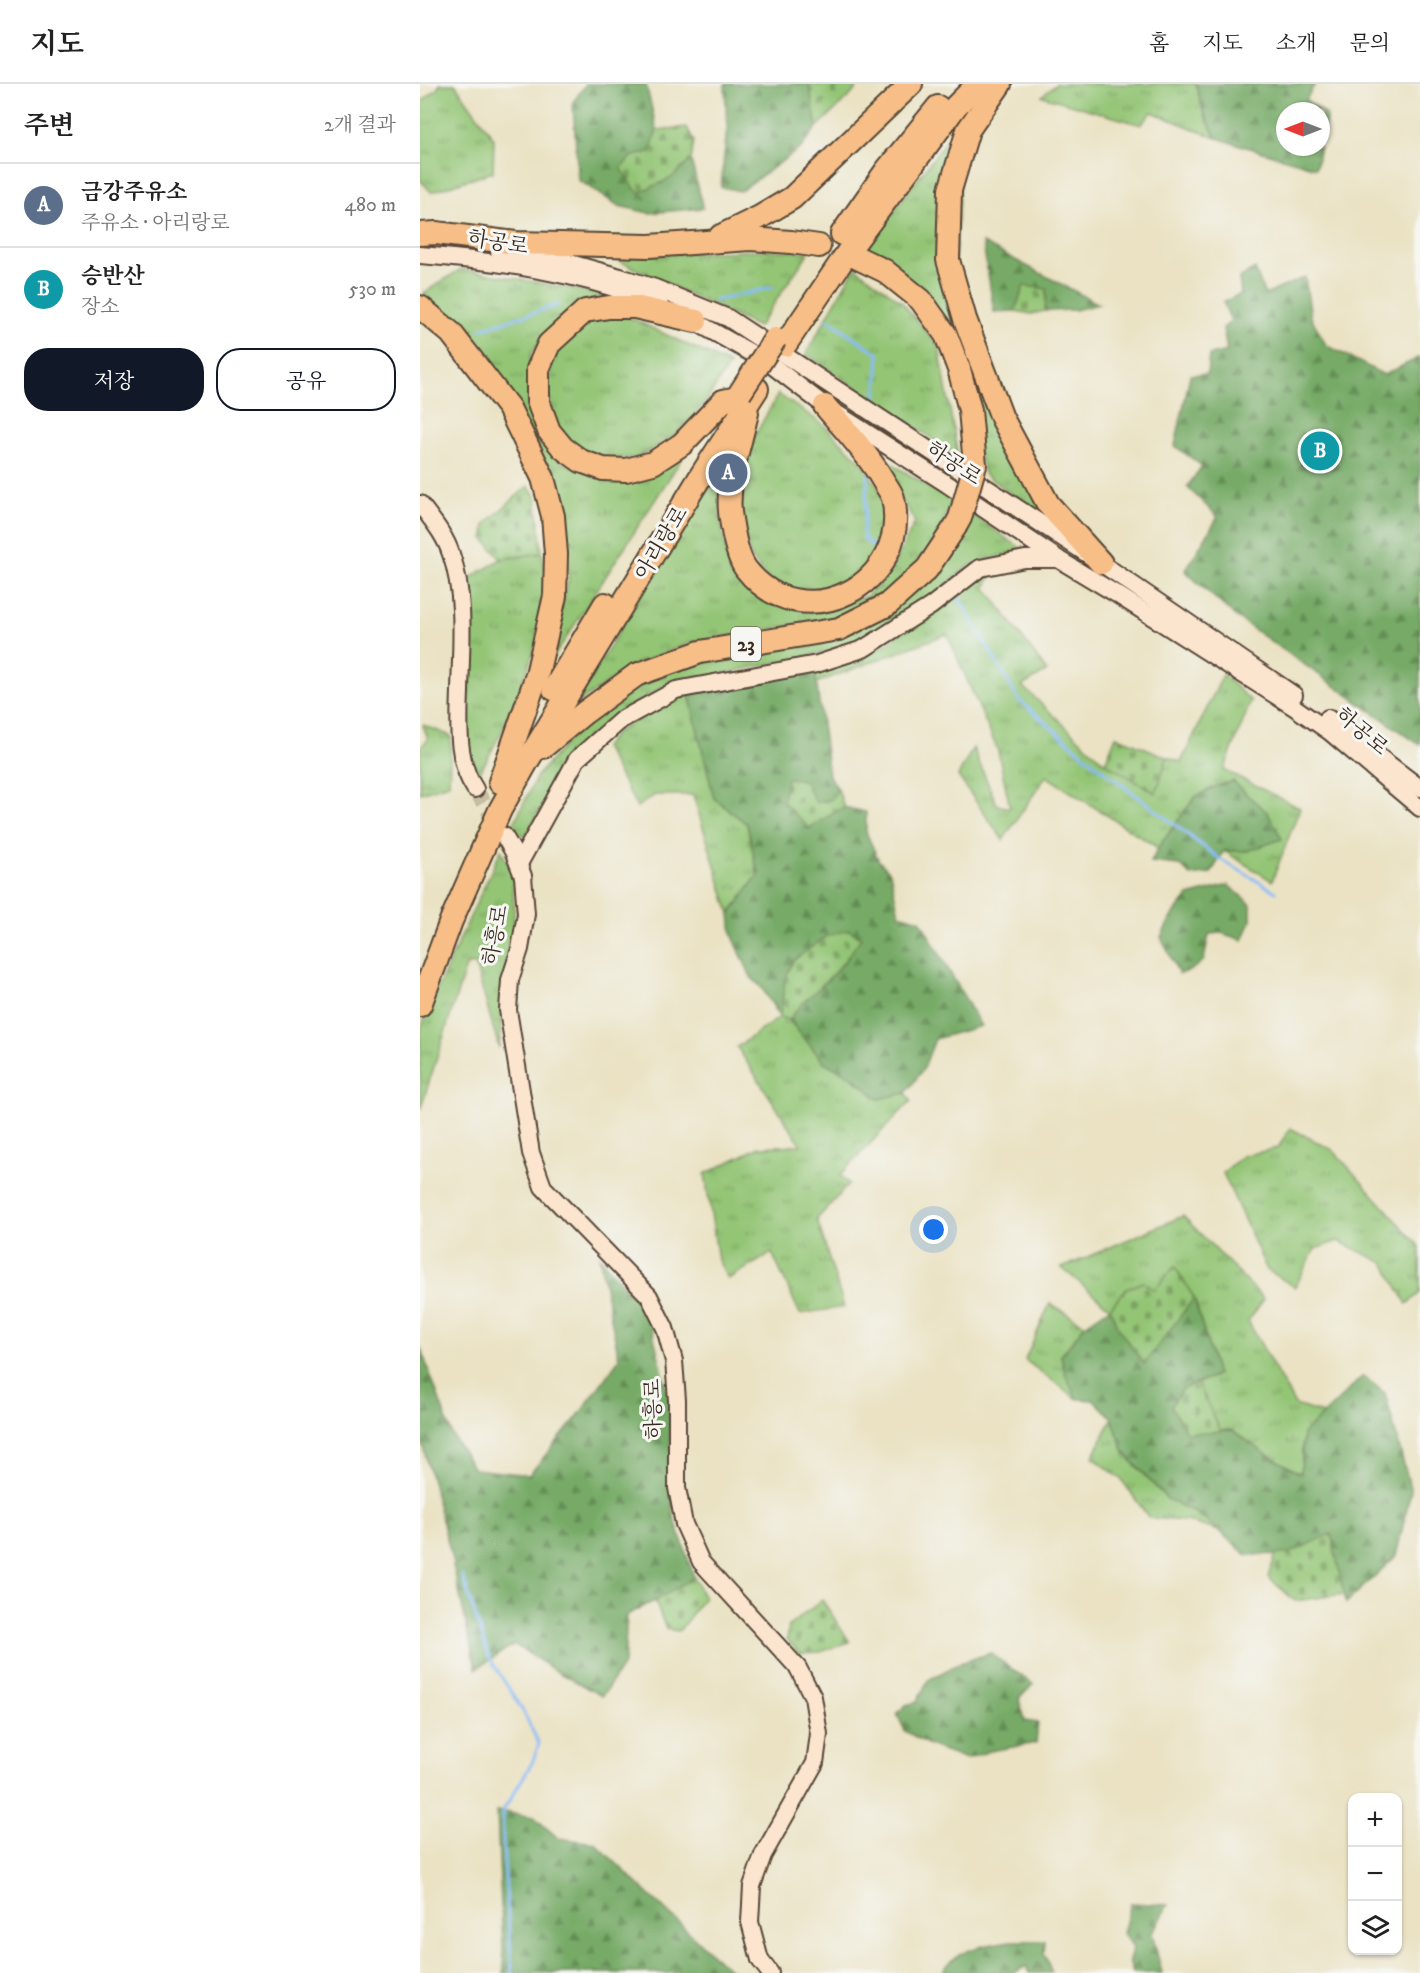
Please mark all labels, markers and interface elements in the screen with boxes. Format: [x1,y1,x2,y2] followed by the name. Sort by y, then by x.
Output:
[30,27,84,62] text: 지도
[1149,31,1169,57] text: 홈
[1202,31,1243,57] text: 지도
[1276,31,1316,57] text: 소개
[1349,31,1390,57] text: 문의
[1276,102,1330,156] north arrow
[24,110,74,143] text: 주변
[324,113,396,138] text: 2개 결과
[81,179,187,206] text: 금강주유소
[37,193,50,218] text: A
[344,193,396,218] text: 480 m
[81,211,230,236] text: 주유소 · 아리랑로
[466,225,530,261] street label: 하공로
[81,263,145,290] text: 승반산
[37,277,50,302] text: B
[349,277,396,302] text: 530 m
[81,295,120,320] text: 장소
[24,348,204,411] button: 저장
[216,348,396,411] button: 공유
[1300,428,1340,473] pin: B
[921,436,986,491] street label: 하공로
[708,450,748,496] pin: A
[630,502,694,585] street label: 아리랑로
[731,627,761,661] road number: 23
[1330,702,1393,761] street label: 하공로
[478,903,514,967] street label: 하흥로
[919,1215,948,1244] your location
[640,1378,668,1440] street label: 하흥로
[1348,1793,1402,1955] map controls
[1348,1793,1402,1847] button: +
[1348,1847,1402,1901] button: −
[1348,1901,1402,1955] button: layers

